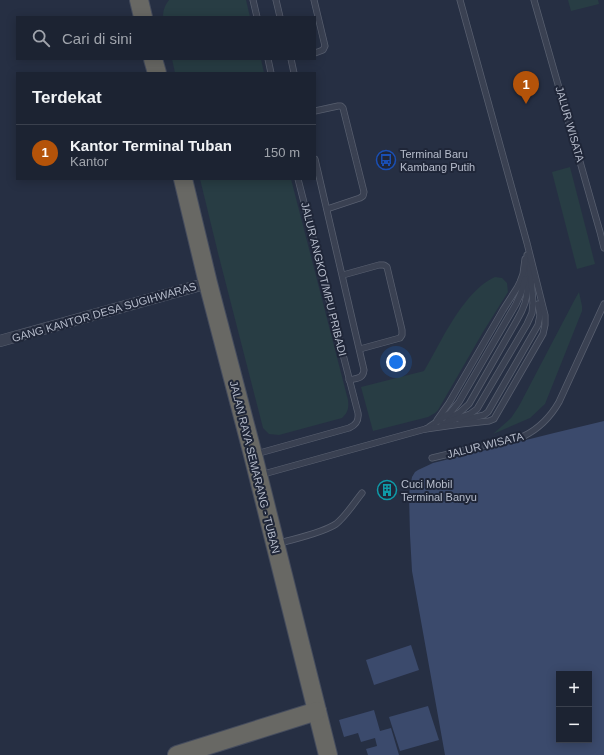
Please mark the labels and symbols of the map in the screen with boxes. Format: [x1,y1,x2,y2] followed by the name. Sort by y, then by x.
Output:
[513,71,539,104] pin: 1
[553,85,587,164] street label: JALUR WISATA
[400,148,475,173] place label: Terminal Baru Kambang Putih
[375,149,397,171] bus stop icon: Terminal Baru Kambang Putih
[299,201,349,357] street label: JALUR ANGKOT/MPU PRIBADI
[10,280,198,344] street label: GANG KANTOR DESA SUGIHWARAS
[386,352,406,372] your location
[228,379,282,555] street label: JALAN RAYA SEMARANG - TUBAN
[445,430,525,460] street label: JALUR WISATA
[401,478,477,503] place label: Cuci Mobil Terminal Banyu
[376,479,398,501] building icon: Cuci Mobil Terminal Banyu

